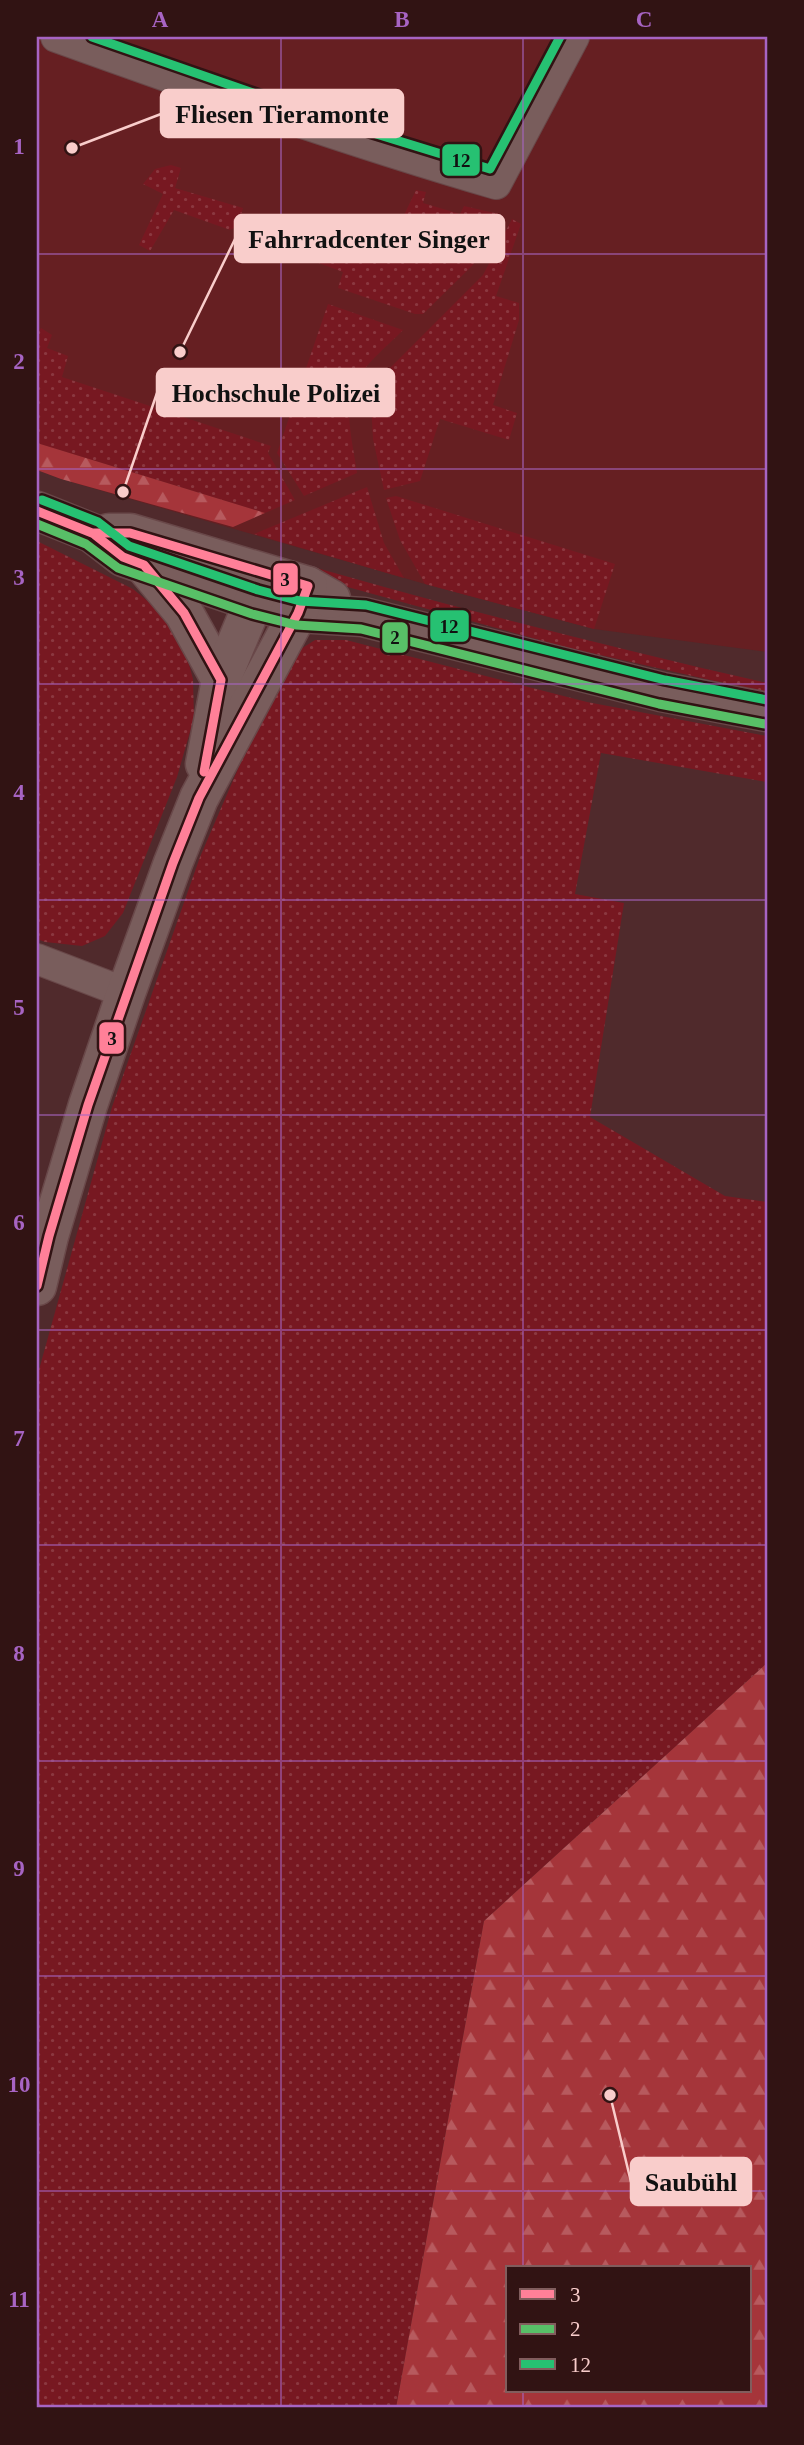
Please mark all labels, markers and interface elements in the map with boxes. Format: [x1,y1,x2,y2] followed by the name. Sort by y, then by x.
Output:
[152,7,169,32] text: A
[394,7,410,32] text: B
[636,7,652,32] text: C
[161,90,403,137] callout: Fliesen Tieramonte
[175,100,389,129] text: Fliesen Tieramonte
[13,134,25,159] text: 1
[441,143,481,177] line badge: 12
[452,150,471,171] text: 12
[235,215,504,262] callout: Fahrradcenter Singer
[248,225,490,254] text: Fahrradcenter Singer
[13,349,25,374] text: 2
[157,369,394,416] callout: Hochschule Polizei
[172,379,380,408] text: Hochschule Polizei
[272,562,299,596] line badge: 3
[13,565,25,590] text: 3
[280,569,290,590] text: 3
[429,609,470,643] line badge: 12
[440,616,459,637] text: 12
[381,621,409,654] line badge: 2
[390,627,400,648] text: 2
[13,780,25,805] text: 4
[13,995,25,1020] text: 5
[98,1021,125,1055] line badge: 3
[107,1028,117,1049] text: 3
[13,1210,25,1235] text: 6
[13,1426,25,1451] text: 7
[13,1641,25,1666] text: 8
[13,1856,25,1881] text: 9
[8,2072,31,2097] text: 10
[631,2158,751,2205] callout: Saubühl
[645,2168,737,2197] text: Saubühl
[506,2266,752,2392] legend
[570,2283,581,2307] text: 3
[8,2287,30,2312] text: 11
[570,2317,581,2341] text: 2
[570,2353,591,2377] text: 12

